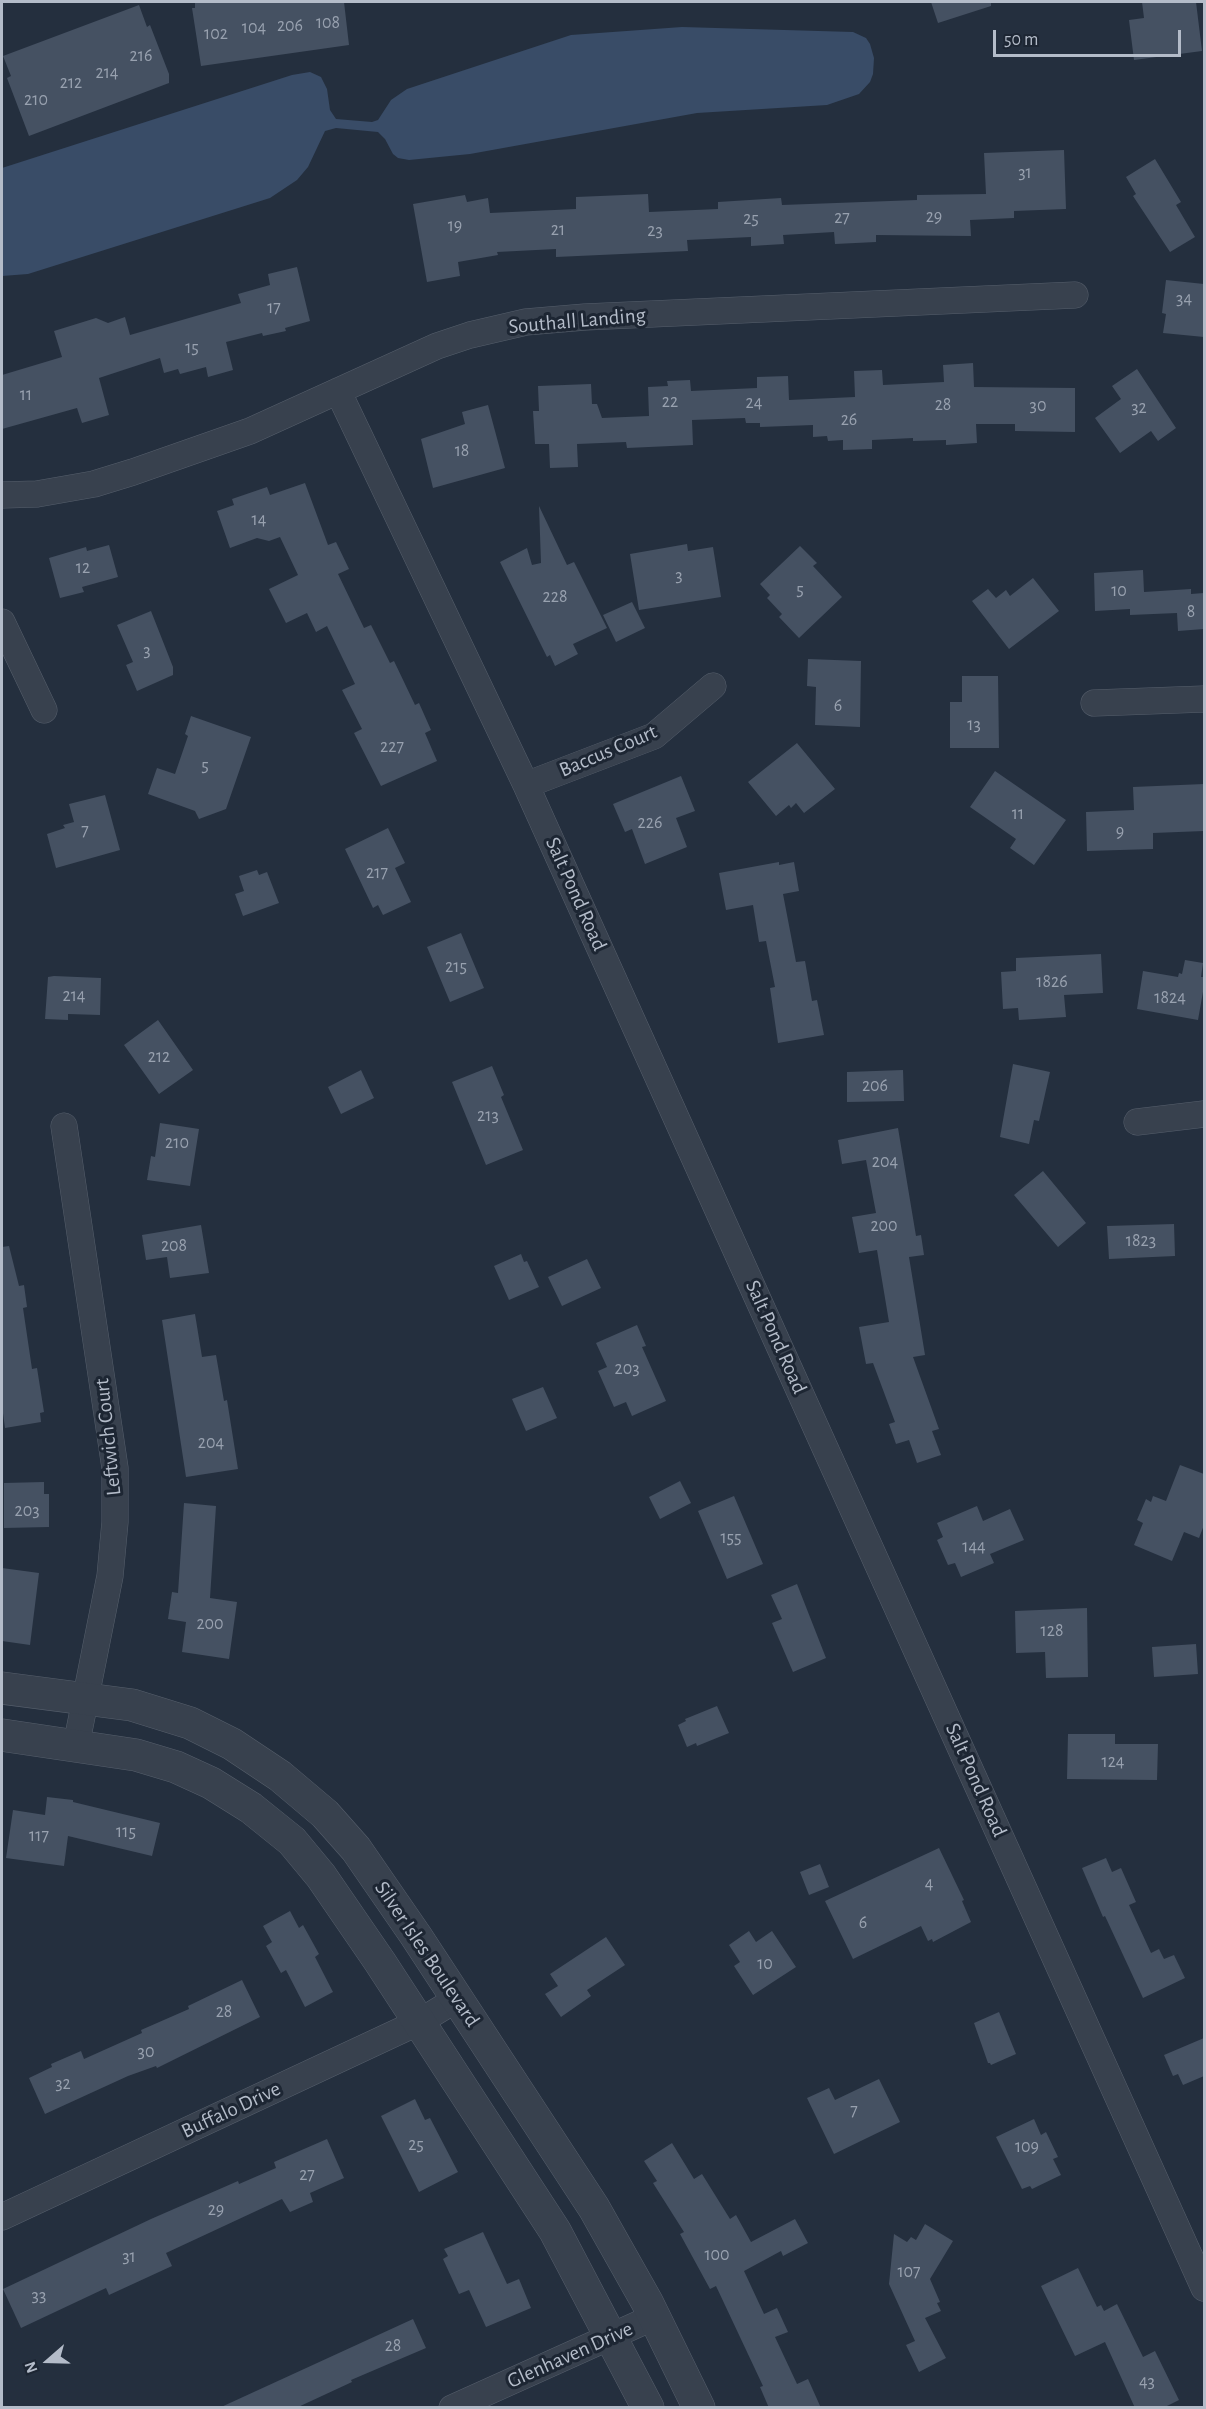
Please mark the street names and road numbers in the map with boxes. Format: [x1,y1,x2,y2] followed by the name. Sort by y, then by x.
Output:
[507,302,647,340] street label: Southall Landing
[555,719,661,783] street label: Baccus Court
[540,833,612,955] street label: Salt Pond Road
[740,1276,812,1398] street label: Salt Pond Road
[89,1377,127,1497] street label: Leftwich Court
[940,1719,1012,1841] street label: Salt Pond Road
[369,1876,485,2032] street label: Silver Isles Boulevard
[177,2076,285,2144] street label: Buffalo Drive
[503,2316,637,2394] street label: Glenhaven Drive

